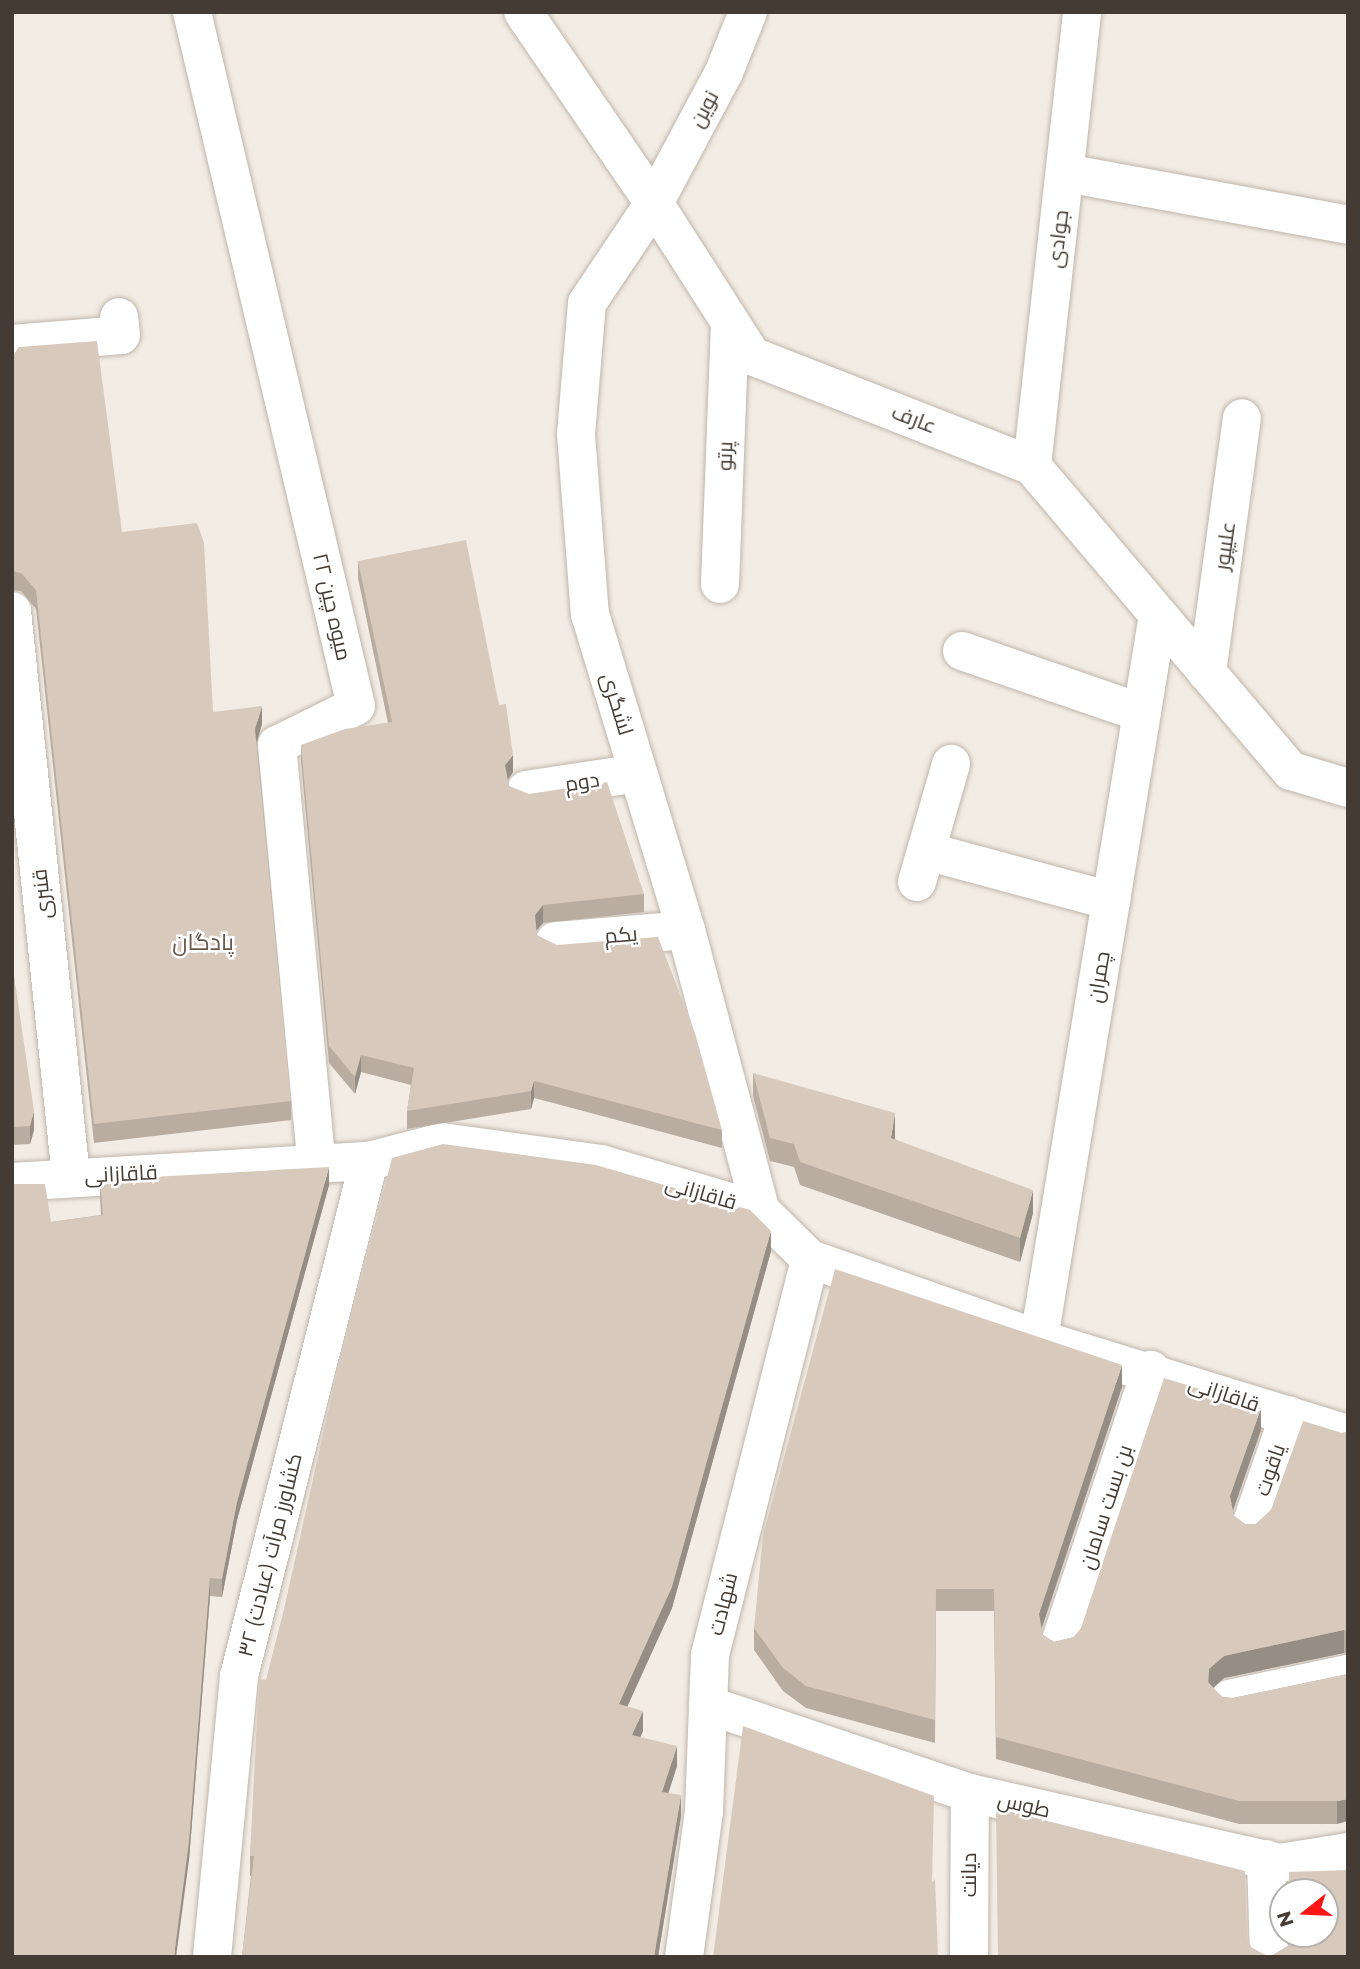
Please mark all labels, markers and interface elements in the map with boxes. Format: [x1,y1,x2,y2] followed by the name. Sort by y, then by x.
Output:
[684,86,724,132] street label: نوین
[1042,208,1074,270] street label: جوادی
[888,399,940,439] street label: عارف
[712,441,738,471] street label: پرتو
[1209,520,1241,572] street label: علیپور
[307,551,357,663] street label: ۲۲ میوه چین
[596,670,638,738] street label: لشگری
[563,767,601,797] street label: دوم
[27,868,57,920] street label: قنبری
[603,921,639,949] street label: یکم
[172,928,234,956] district label: پادگان
[1083,949,1115,1005] street label: چمران
[84,1160,158,1188] street label: قاقازانی
[662,1171,740,1215] street label: قاقازانی
[1185,1371,1263,1417] street label: قاقازانی
[1249,1441,1291,1499] street label: یاقوت
[1074,1442,1138,1572] street label: بن بست سامان
[232,1451,308,1659] street label: ۳۲ کشاورز مرآت (عبادت)
[703,1570,743,1638] street label: شهادت
[995,1787,1053,1823] street label: طوس
[956,1853,982,1897] street label: دیانت
[1269,1878,1339,1948] north arrow
[1272,1908,1299,1930] text: N

